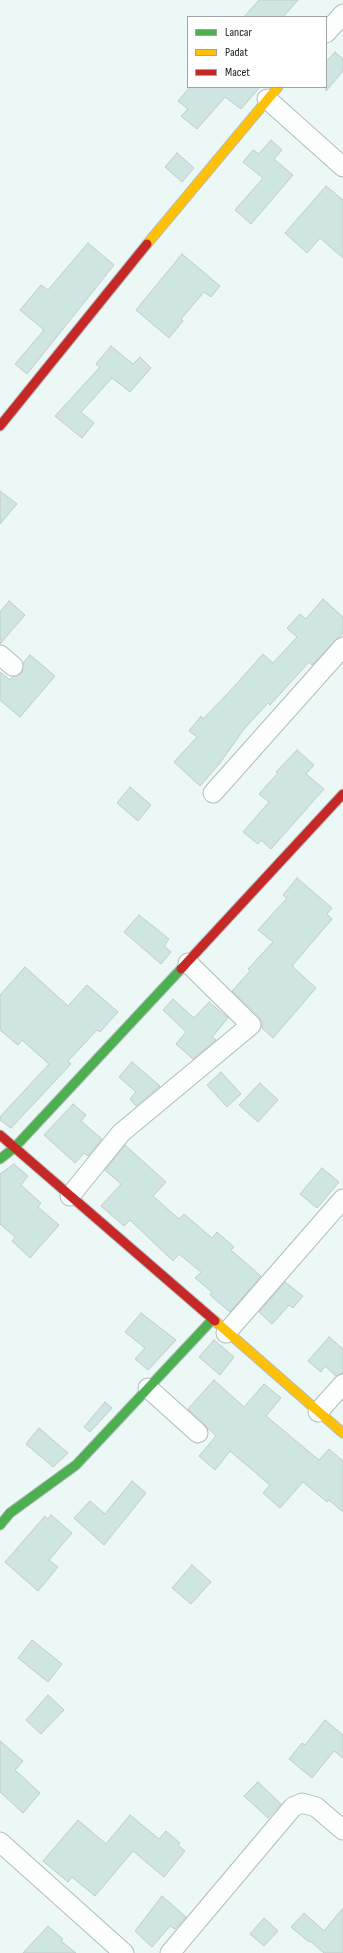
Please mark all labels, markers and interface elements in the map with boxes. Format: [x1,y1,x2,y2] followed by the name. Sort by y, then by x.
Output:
[187,16,327,88] legend
[225,25,252,40] text: Lancar
[225,45,248,60] text: Padat
[225,65,250,80] text: Macet

